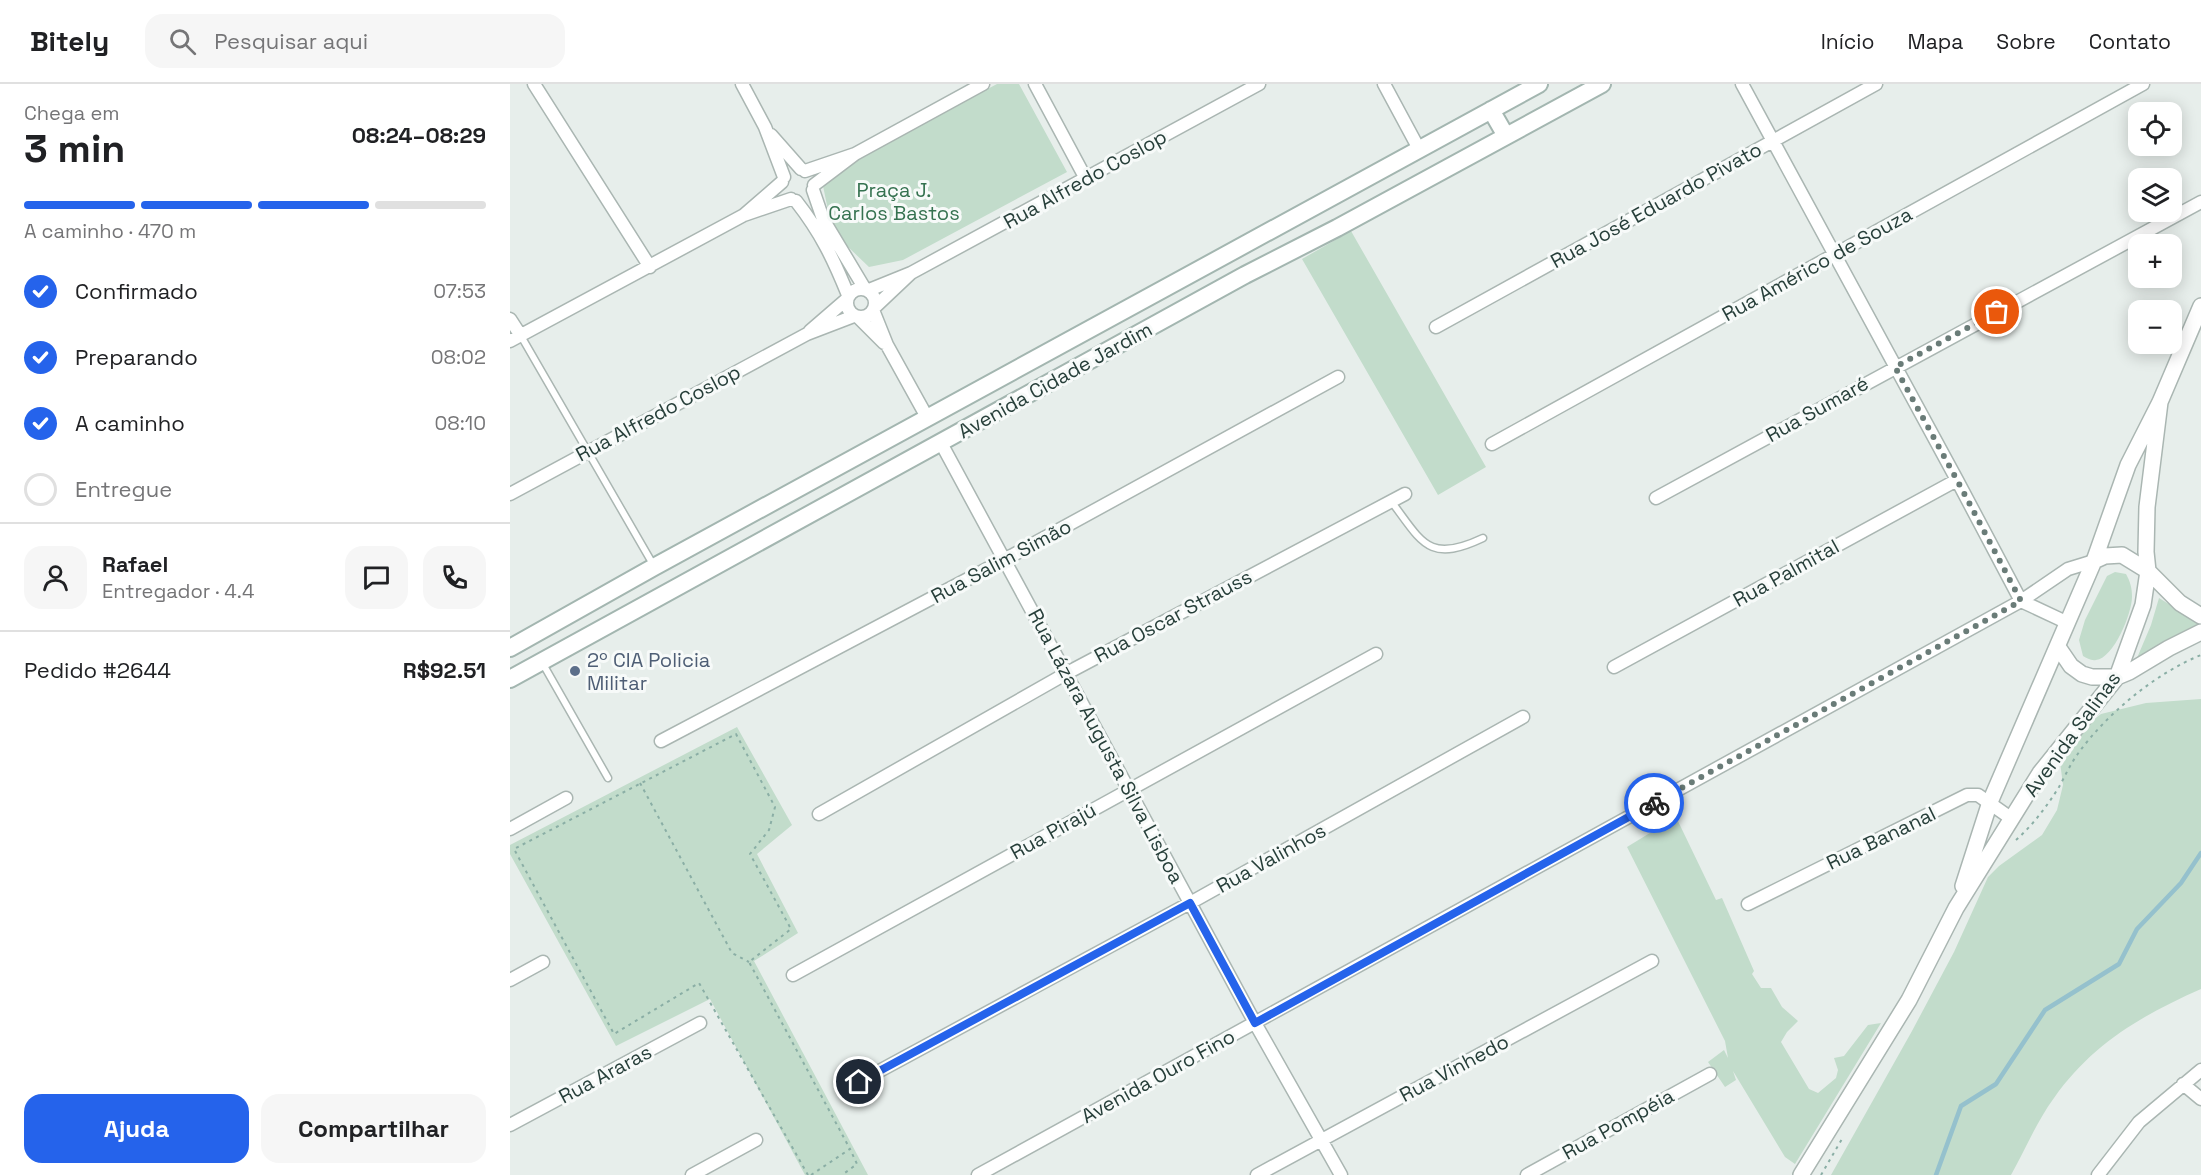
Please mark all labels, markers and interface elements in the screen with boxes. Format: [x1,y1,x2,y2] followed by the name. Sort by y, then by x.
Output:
[145,14,565,68] search box
[30,23,109,59] text: Bitely
[166,25,199,58] icon: search
[214,27,368,55] text: Pesquisar aqui
[1821,28,1874,55] text: Início
[1907,28,1963,55] text: Mapa
[1996,28,2056,55] text: Sobre
[2089,28,2171,55] text: Contato
[24,100,119,126] text: Chega em
[2128,102,2182,354] map controls
[2128,102,2182,156] button: locate
[352,121,486,149] text: 08:24–08:29
[999,123,1171,235] street label: Rua Alfredo Coslop
[24,124,125,173] text: 3 min
[1546,136,1766,274] street label: Rua José Eduardo Pivato
[2128,168,2182,222] button: layers
[828,177,960,226] park label: Praça J. Carlos Bastos
[1717,201,1917,327] street label: Rua Américo de Souza
[24,218,196,244] text: A caminho · 470 m
[2128,234,2182,288] button: +
[24,275,57,308] icon: check
[75,277,198,305] text: Confirmado
[433,278,486,304] text: 07:53
[1971,286,2022,337] pin
[1980,295,2013,328] icon: bag
[2128,300,2182,354] button: −
[953,316,1157,444] street label: Avenida Cidade Jardim
[24,341,57,374] icon: check
[75,343,198,371] text: Preparando
[431,344,486,370] text: 08:02
[571,359,745,467] street label: Rua Alfredo Coslop
[1761,370,1873,448] street label: Rua Sumaré
[24,407,57,440] icon: check
[75,409,185,437] text: A caminho
[434,410,486,436] text: 08:10
[75,475,172,503] text: Entregue
[926,513,1076,609] street label: Rua Salim Simão
[1728,533,1844,613] street label: Rua Palmital
[24,546,87,609] button: person
[345,546,408,609] button: chat
[423,546,486,609] button: phone
[102,550,168,578] text: Rafael
[1090,563,1256,669] street label: Rua Oscar Strauss
[102,578,254,604] text: Entregador · 4.4
[1022,604,1190,888] street label: Rua Lázara Augusta Silva Lisboa
[587,647,710,696] place label: 2º CIA Policia Militar
[24,656,171,684] text: Pedido #2644
[403,656,486,684] text: R$92.51
[568,664,582,678] marker: 2º CIA Policia Militar
[2018,666,2126,802] street label: Avenida Salinas
[1624,773,1684,833] courier
[1638,787,1671,820] icon: bike
[1005,797,1101,865] street label: Rua Pirajú
[1822,800,1940,876] street label: Rua Bananal
[1212,817,1330,899] street label: Rua Valinhos
[1077,1023,1239,1129] street label: Avenida Ouro Fino
[1395,1028,1513,1108] street label: Rua Vinhedo
[554,1039,656,1109] street label: Rua Araras
[833,1056,884,1107] pin
[842,1065,875,1098] icon: home
[1558,1083,1678,1165] street label: Rua Pompéia
[24,1094,249,1163] button: Ajuda
[261,1094,486,1163] button: Compartilhar

